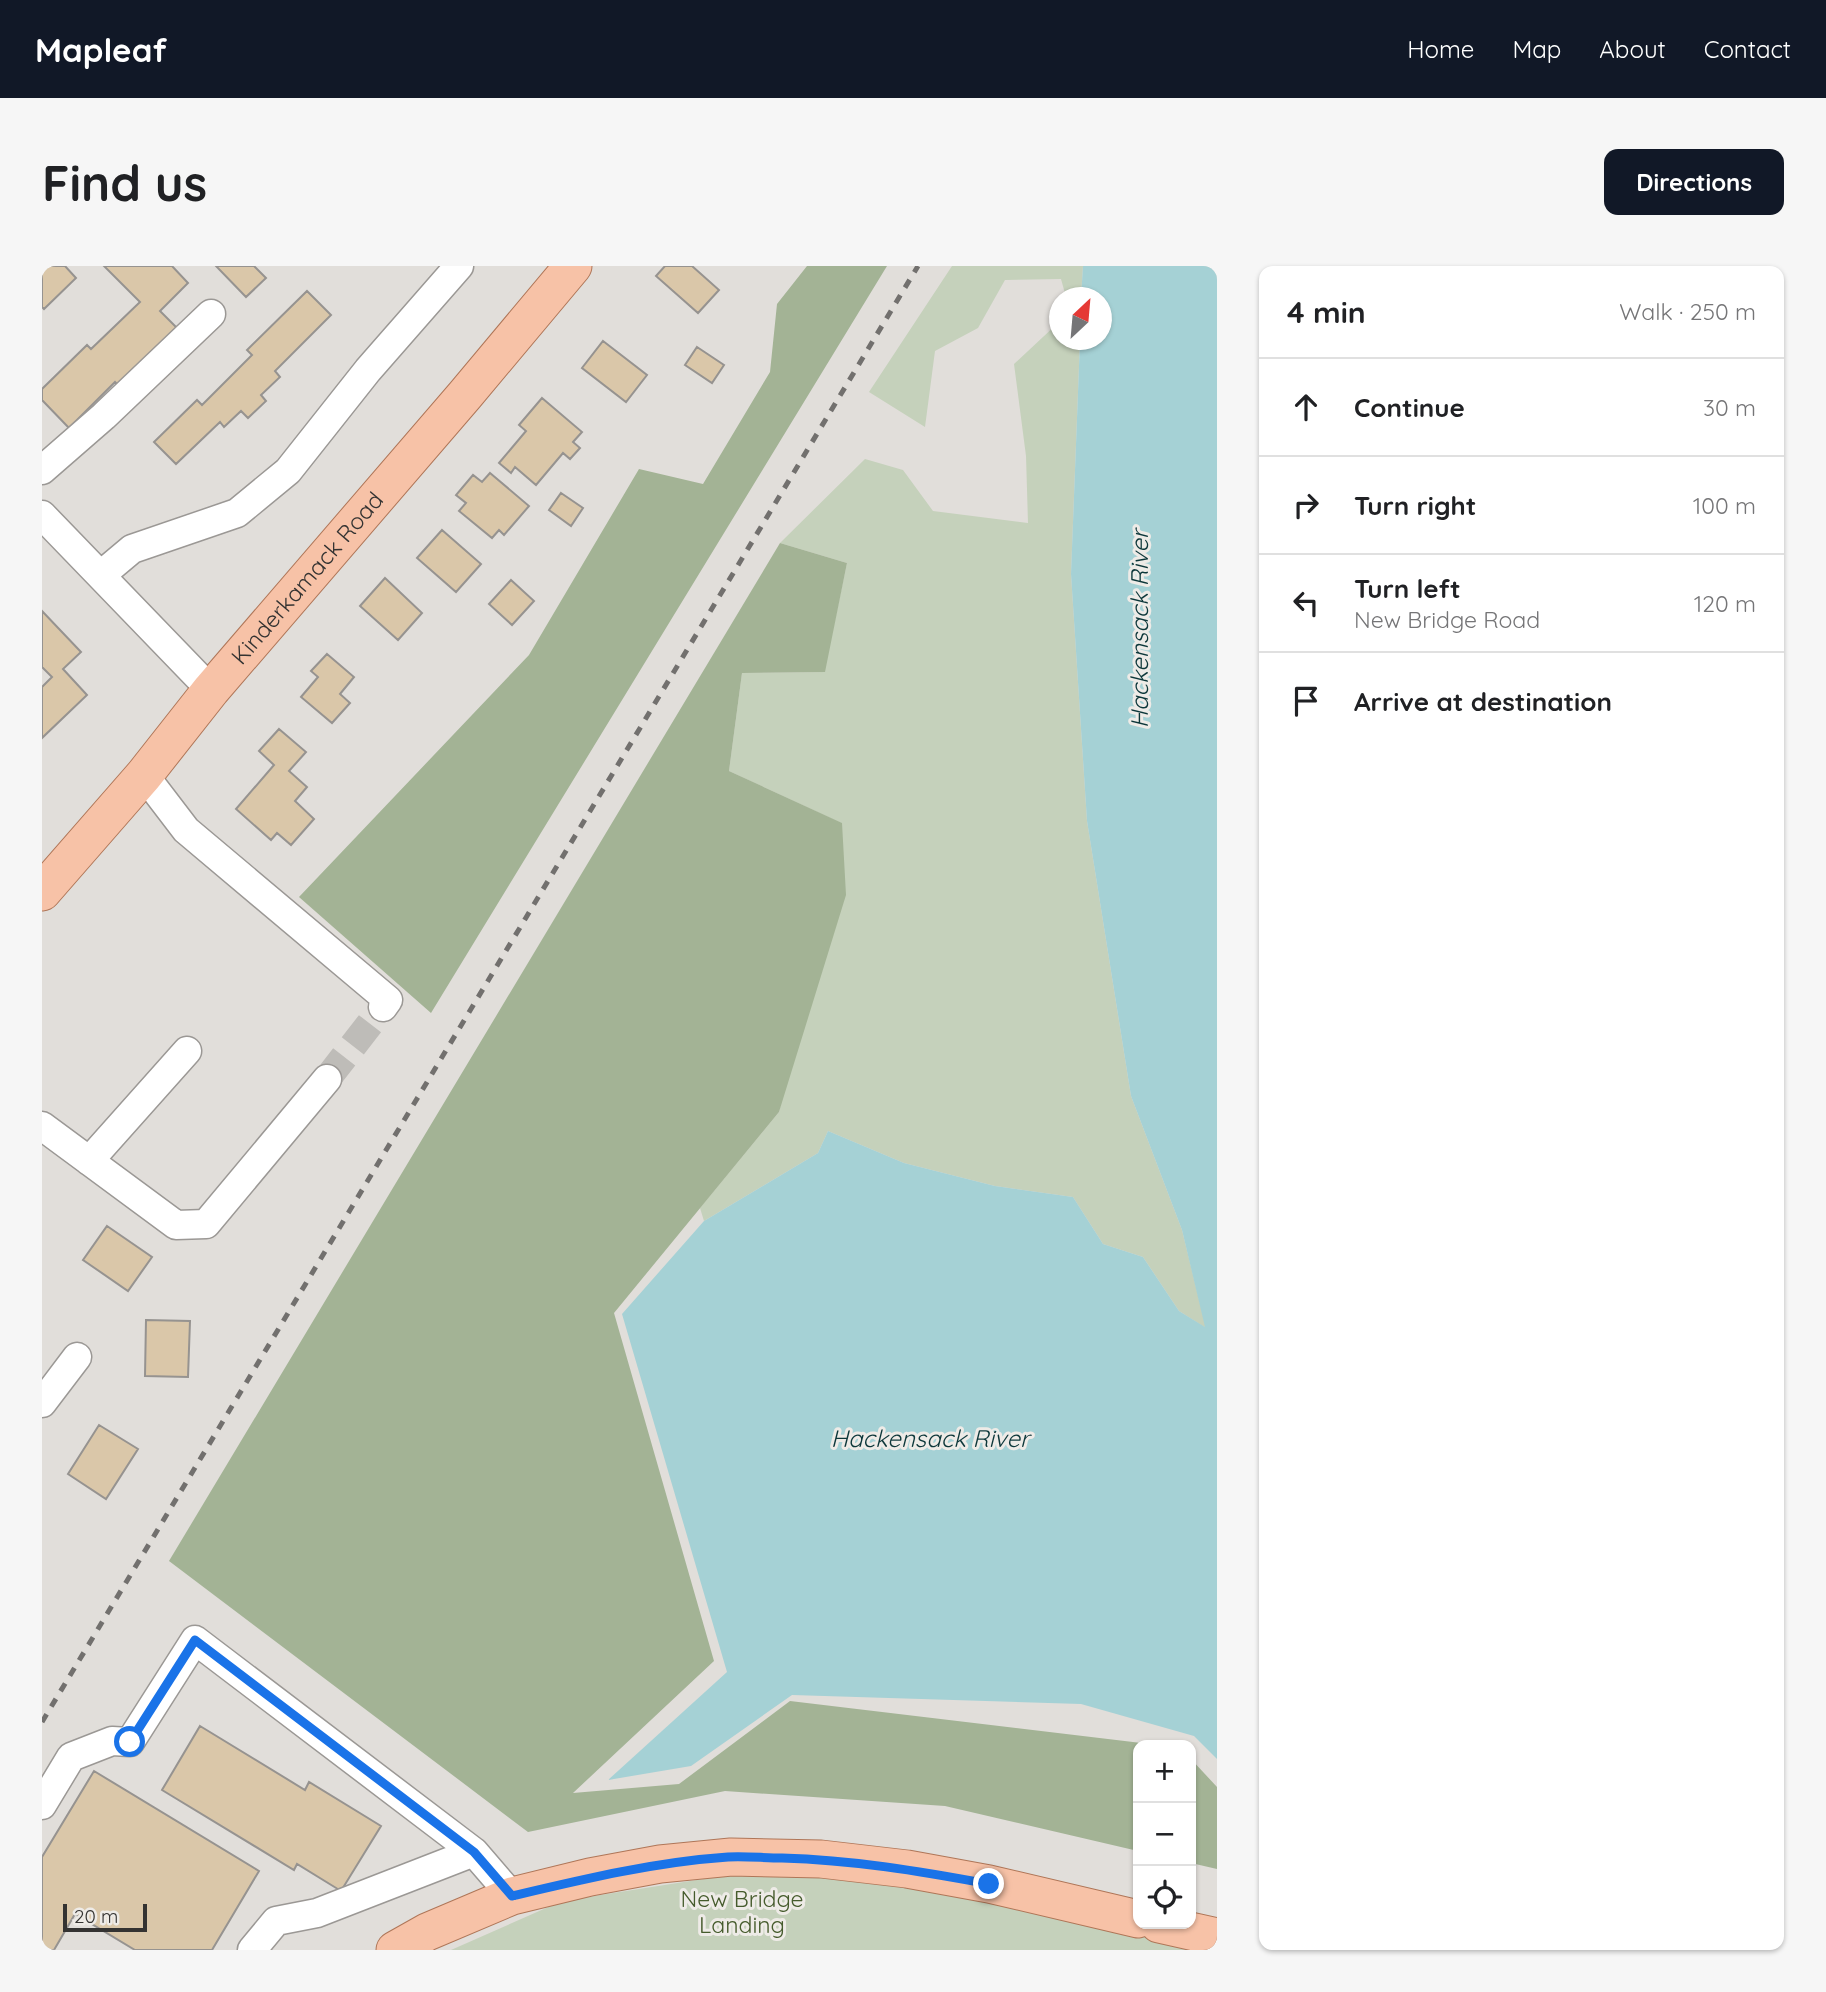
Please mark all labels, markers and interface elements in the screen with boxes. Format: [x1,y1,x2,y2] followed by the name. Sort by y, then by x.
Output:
[35,29,167,70] text: Mapleaf
[1407,34,1474,64] text: Home
[1512,34,1561,64] text: Map
[1599,34,1666,64] text: About
[1704,34,1791,64] text: Contact
[1604,149,1784,215] button: Directions
[42,152,207,213] text: Find us
[1049,287,1112,350] north arrow
[1287,293,1366,331] text: 4 min
[1619,297,1756,326] text: Walk · 250 m
[1287,388,1325,426] icon: ahead
[1354,391,1465,424] text: Continue
[1703,393,1756,422] text: 30 m
[225,486,389,670] street label: Kinderkamack Road
[1287,486,1325,524] icon: right
[1354,489,1476,522] text: Turn right
[1693,491,1756,520] text: 100 m
[1124,527,1154,728] water label: Hackensack River
[1354,572,1461,605] text: Turn left
[1287,584,1325,622] icon: left
[1694,589,1756,618] text: 120 m
[1354,605,1540,634] text: New Bridge Road
[1287,682,1325,720] icon: arrive
[1354,685,1612,718] text: Arrive at destination
[831,1423,1032,1453] water label: Hackensack River
[114,1726,145,1757] route start
[1133,1740,1196,1929] map controls
[1133,1740,1196,1803] button: +
[1133,1803,1196,1866] button: −
[1133,1866,1196,1929] button: locate
[973,1868,1004,1899] route end
[681,1884,803,1939] park label: New Bridge Landing
[63,1901,147,1933] scale bar
[74,1904,118,1928] text: 20 m

